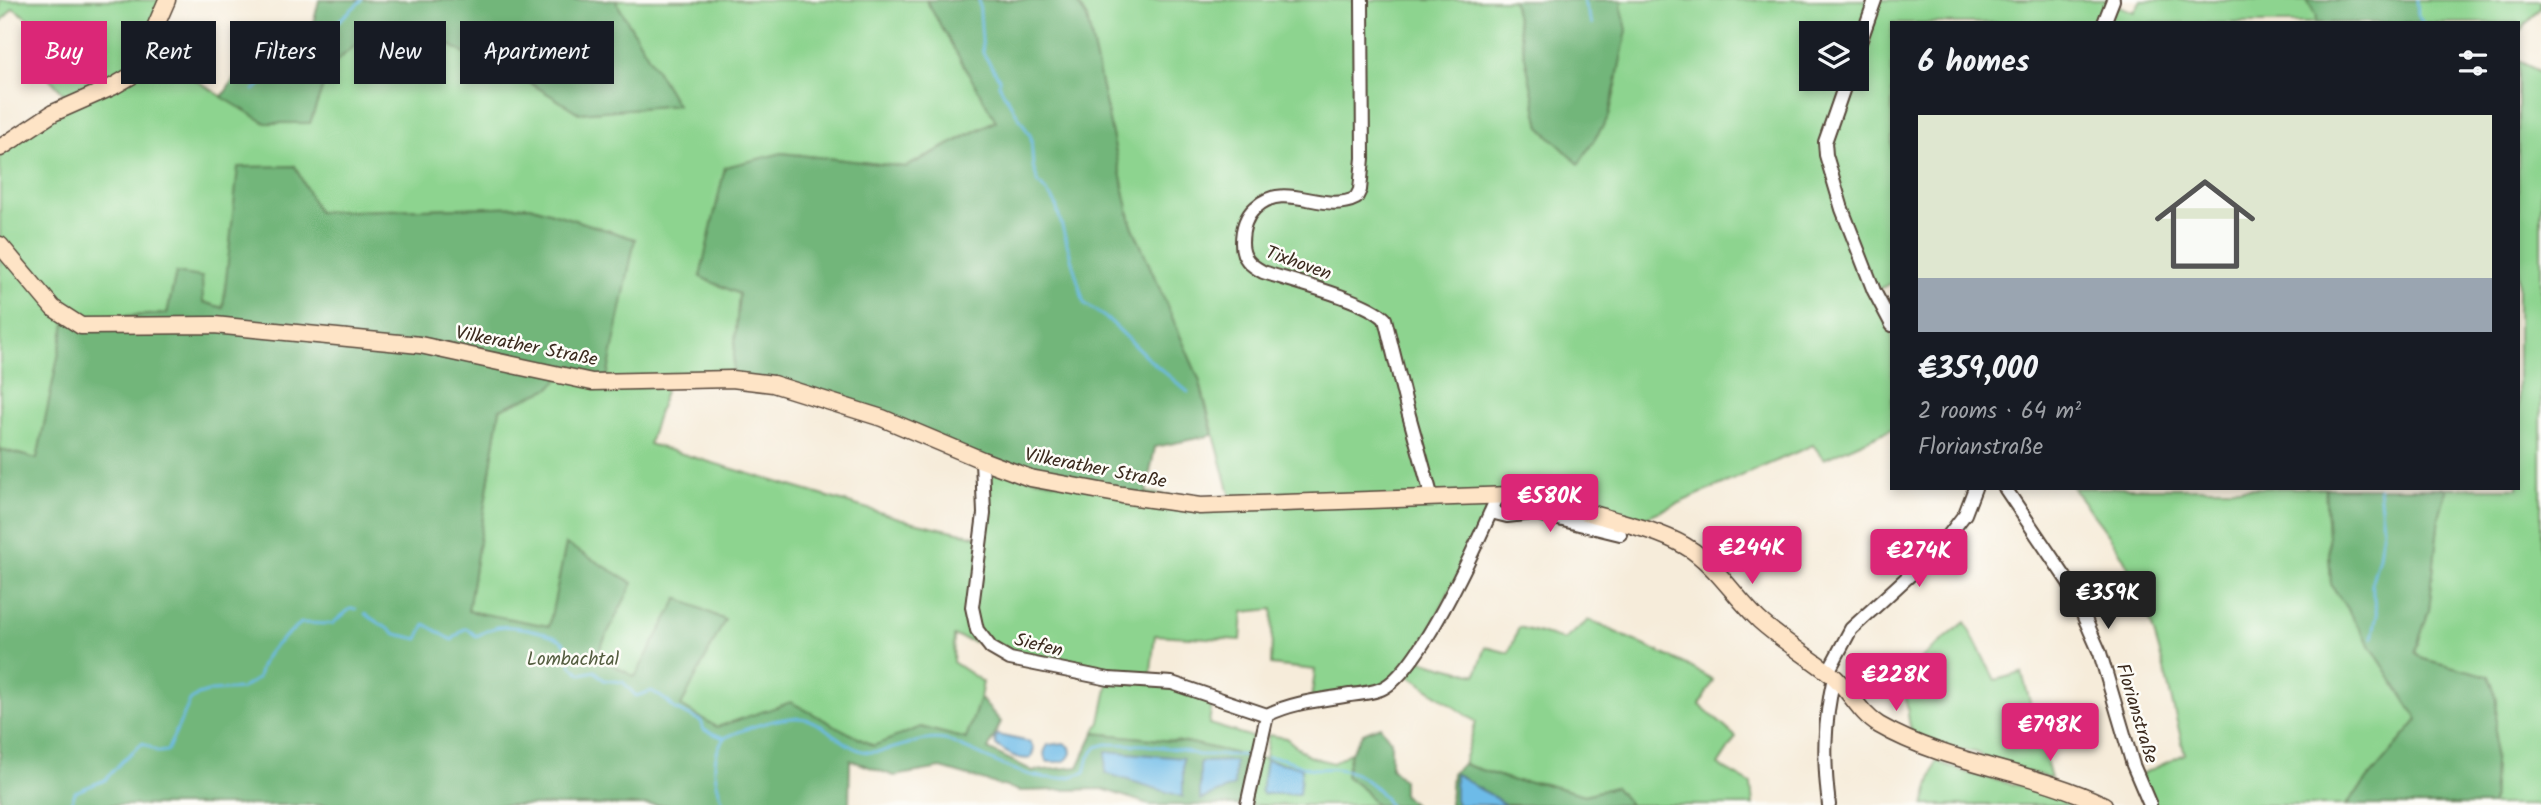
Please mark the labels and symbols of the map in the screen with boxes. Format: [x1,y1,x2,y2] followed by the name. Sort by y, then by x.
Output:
[1261,238,1336,290] street label: Tixhoven
[453,318,601,376] street label: Vilkerather Straße
[1022,440,1170,498] street label: Vilkerather Straße
[1501,475,1599,534] pin: €580K
[1703,526,1801,586] pin: €244K
[1870,530,1968,589] pin: €274K
[2059,572,2157,631] pin: €359K
[1011,625,1066,666] street label: Siefen
[527,645,620,675] park label: Lombachtal
[1847,654,1945,713] pin: €228K
[2107,660,2166,768] street label: Florianstraße
[2001,704,2099,763] pin: €798K

